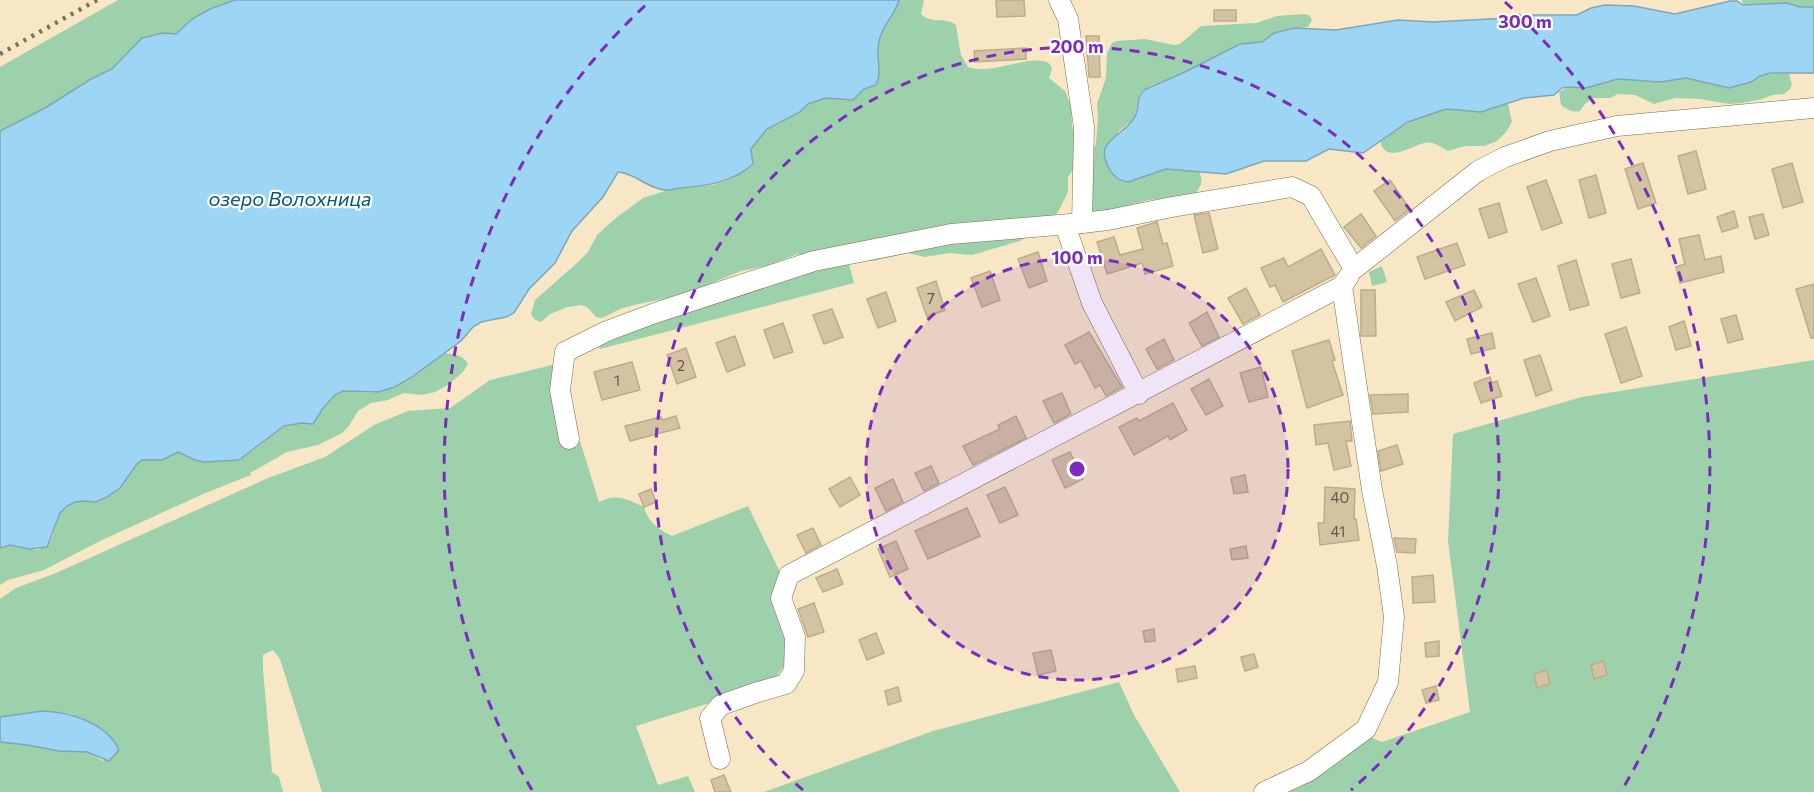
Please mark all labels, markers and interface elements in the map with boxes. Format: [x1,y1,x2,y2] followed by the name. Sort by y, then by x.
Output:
[1498,10,1552,32] text: 300 m
[1050,35,1104,57] text: 200 m
[209,186,371,210] water label: озеро Волохница
[1051,246,1103,268] text: 100 m
[927,289,935,307] house number: 7
[677,356,685,374] house number: 2
[614,371,620,389] house number: 1
[1067,459,1087,479] centre of rings
[1331,488,1349,506] house number: 40
[1331,522,1345,540] house number: 41

